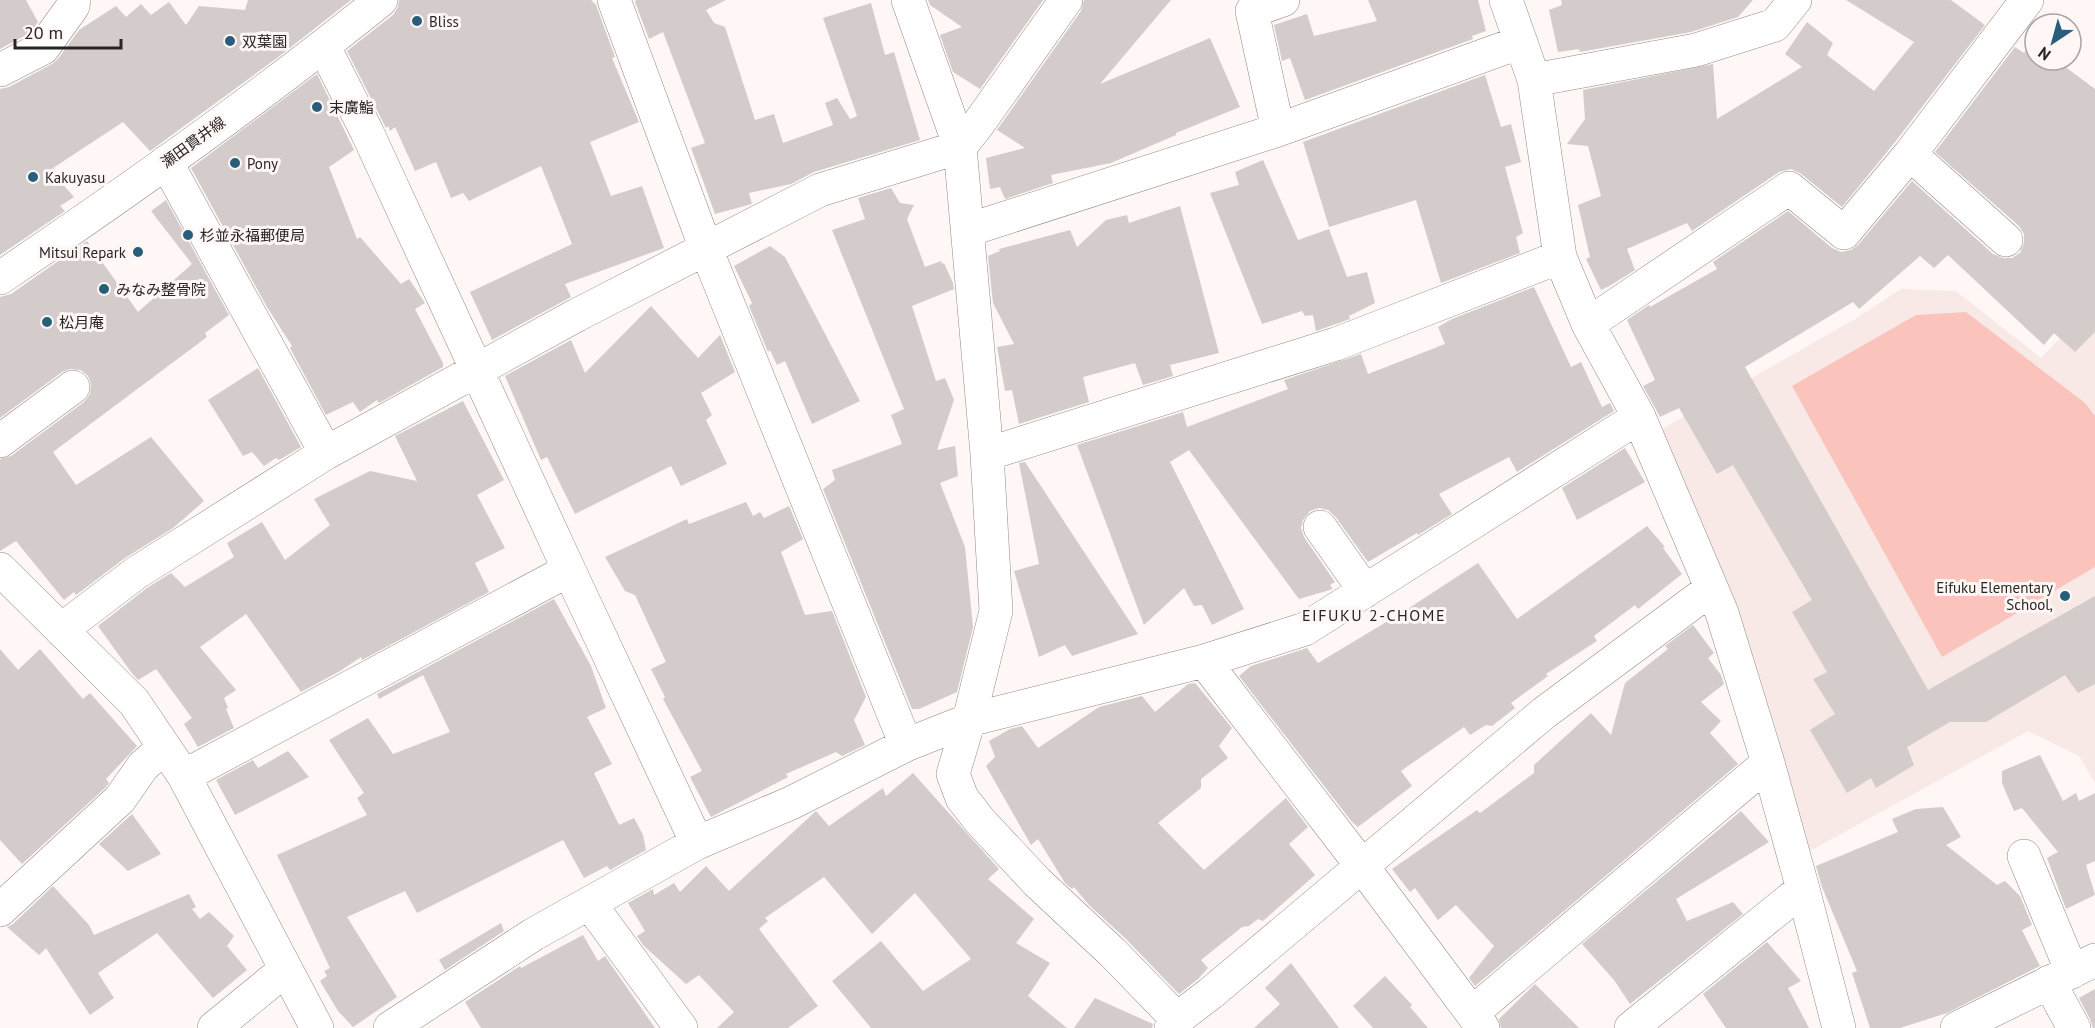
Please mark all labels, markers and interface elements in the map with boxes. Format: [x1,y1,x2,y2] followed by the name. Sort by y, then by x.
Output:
[15,12,122,50] scale bar
[429,12,459,31] place label: Bliss
[2023,12,2083,72] north arrow
[410,14,424,28] marker: Bliss
[24,21,63,44] text: 20 m
[242,32,287,51] place label: 双葉園
[223,34,237,48] marker: 双葉園
[2034,43,2054,65] text: N
[329,98,374,117] place label: 末廣鮨
[310,100,324,114] marker: 末廣鮨
[157,112,229,172] street label: 瀬田貫井線
[247,154,278,173] place label: Pony
[228,156,242,170] marker: Pony
[45,168,105,187] place label: Kakuyasu
[26,170,40,184] marker: Kakuyasu
[200,226,305,245] place label: 杉並永福郵便局
[181,228,195,242] marker: 杉並永福郵便局
[39,243,127,262] place label: Mitsui Repark
[131,245,145,259] marker: Mitsui Repark
[116,280,206,299] place label: みなみ整骨院
[97,282,111,296] marker: みなみ整骨院
[59,313,104,332] place label: 松月庵
[40,315,54,329] marker: 松月庵
[1936,578,2053,614] place label: Eifuku Elementary School,
[2058,589,2072,603] marker: Eifuku Elementary School,
[1302,605,1446,625] district label: EIFUKU 2-CHOME

